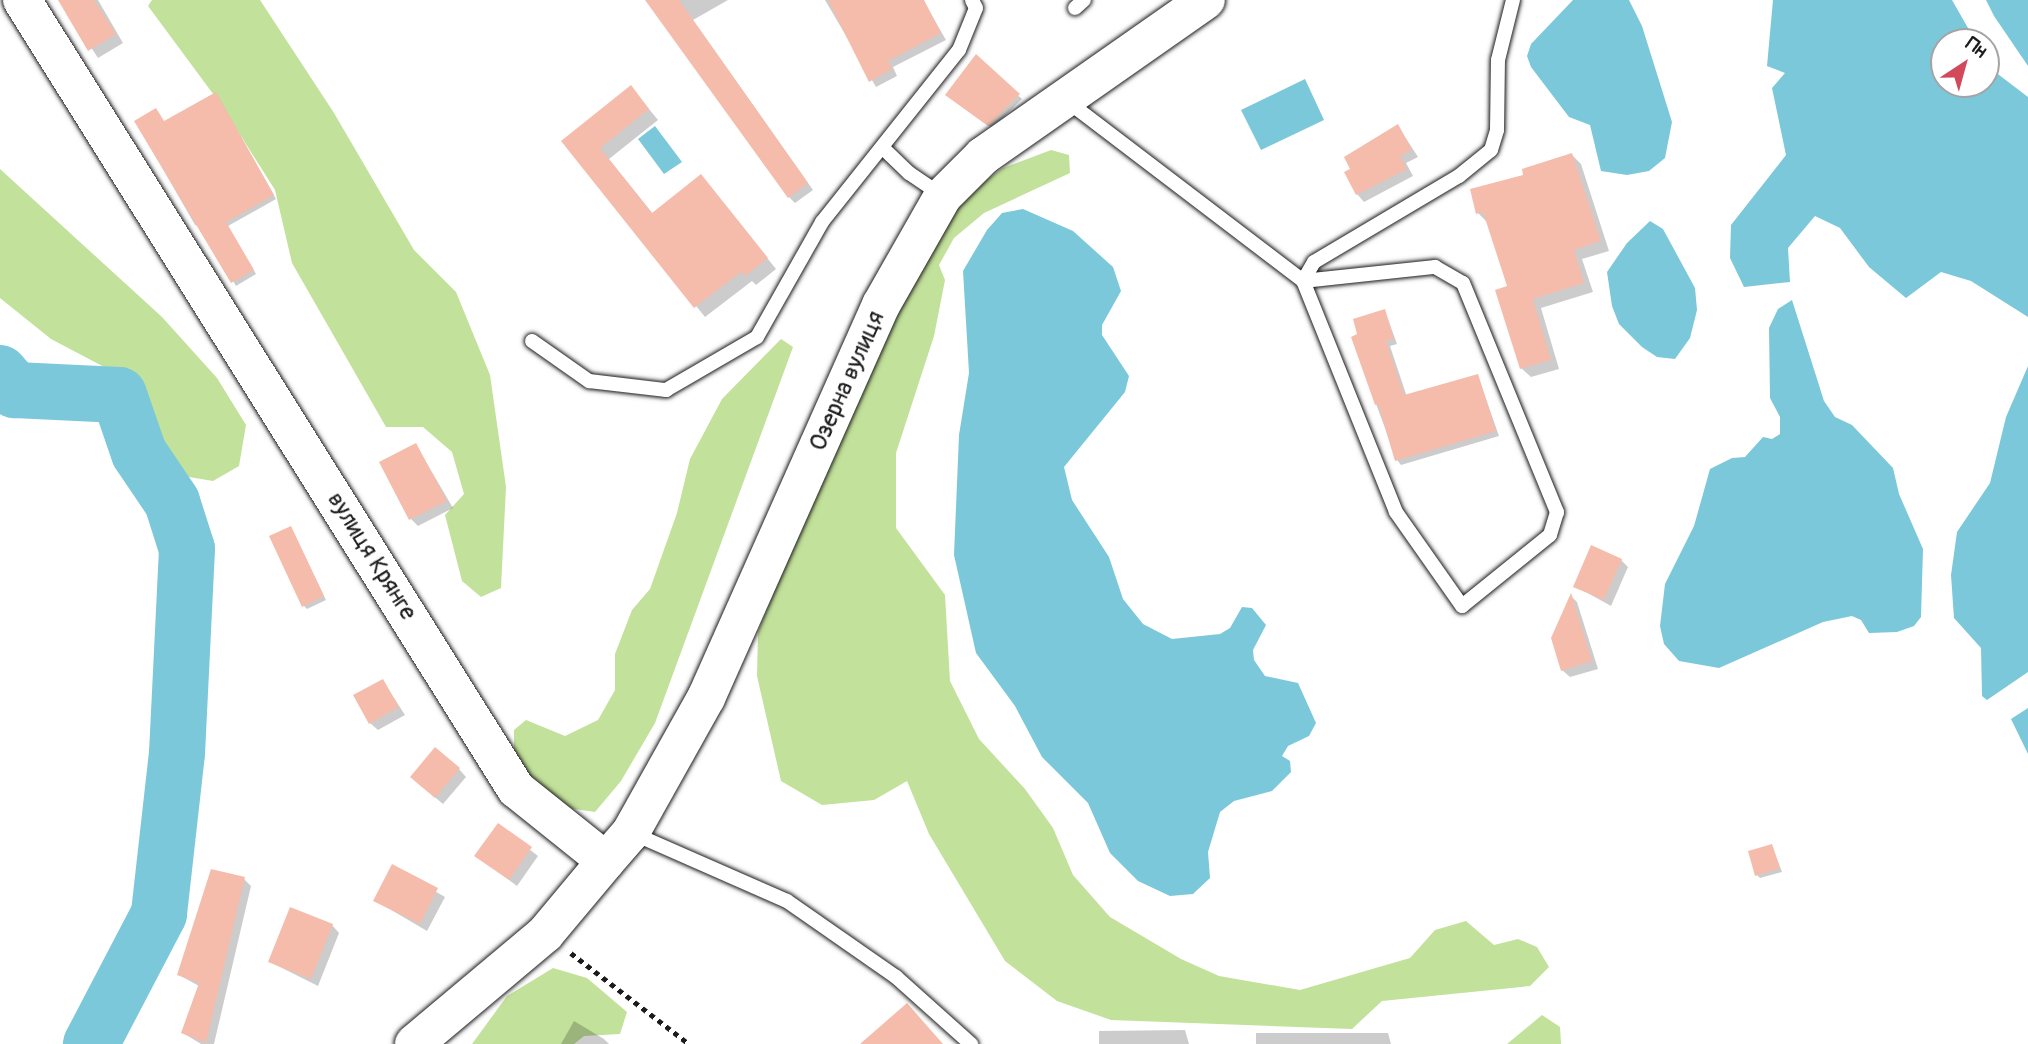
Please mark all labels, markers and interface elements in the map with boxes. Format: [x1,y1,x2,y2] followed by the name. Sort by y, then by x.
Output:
[1930,28,2000,98] north arrow
[1961,32,1992,63] text: Пн
[803,307,891,455] street label: Озерна вулиця
[321,487,423,625] street label: вулиця Крянге

